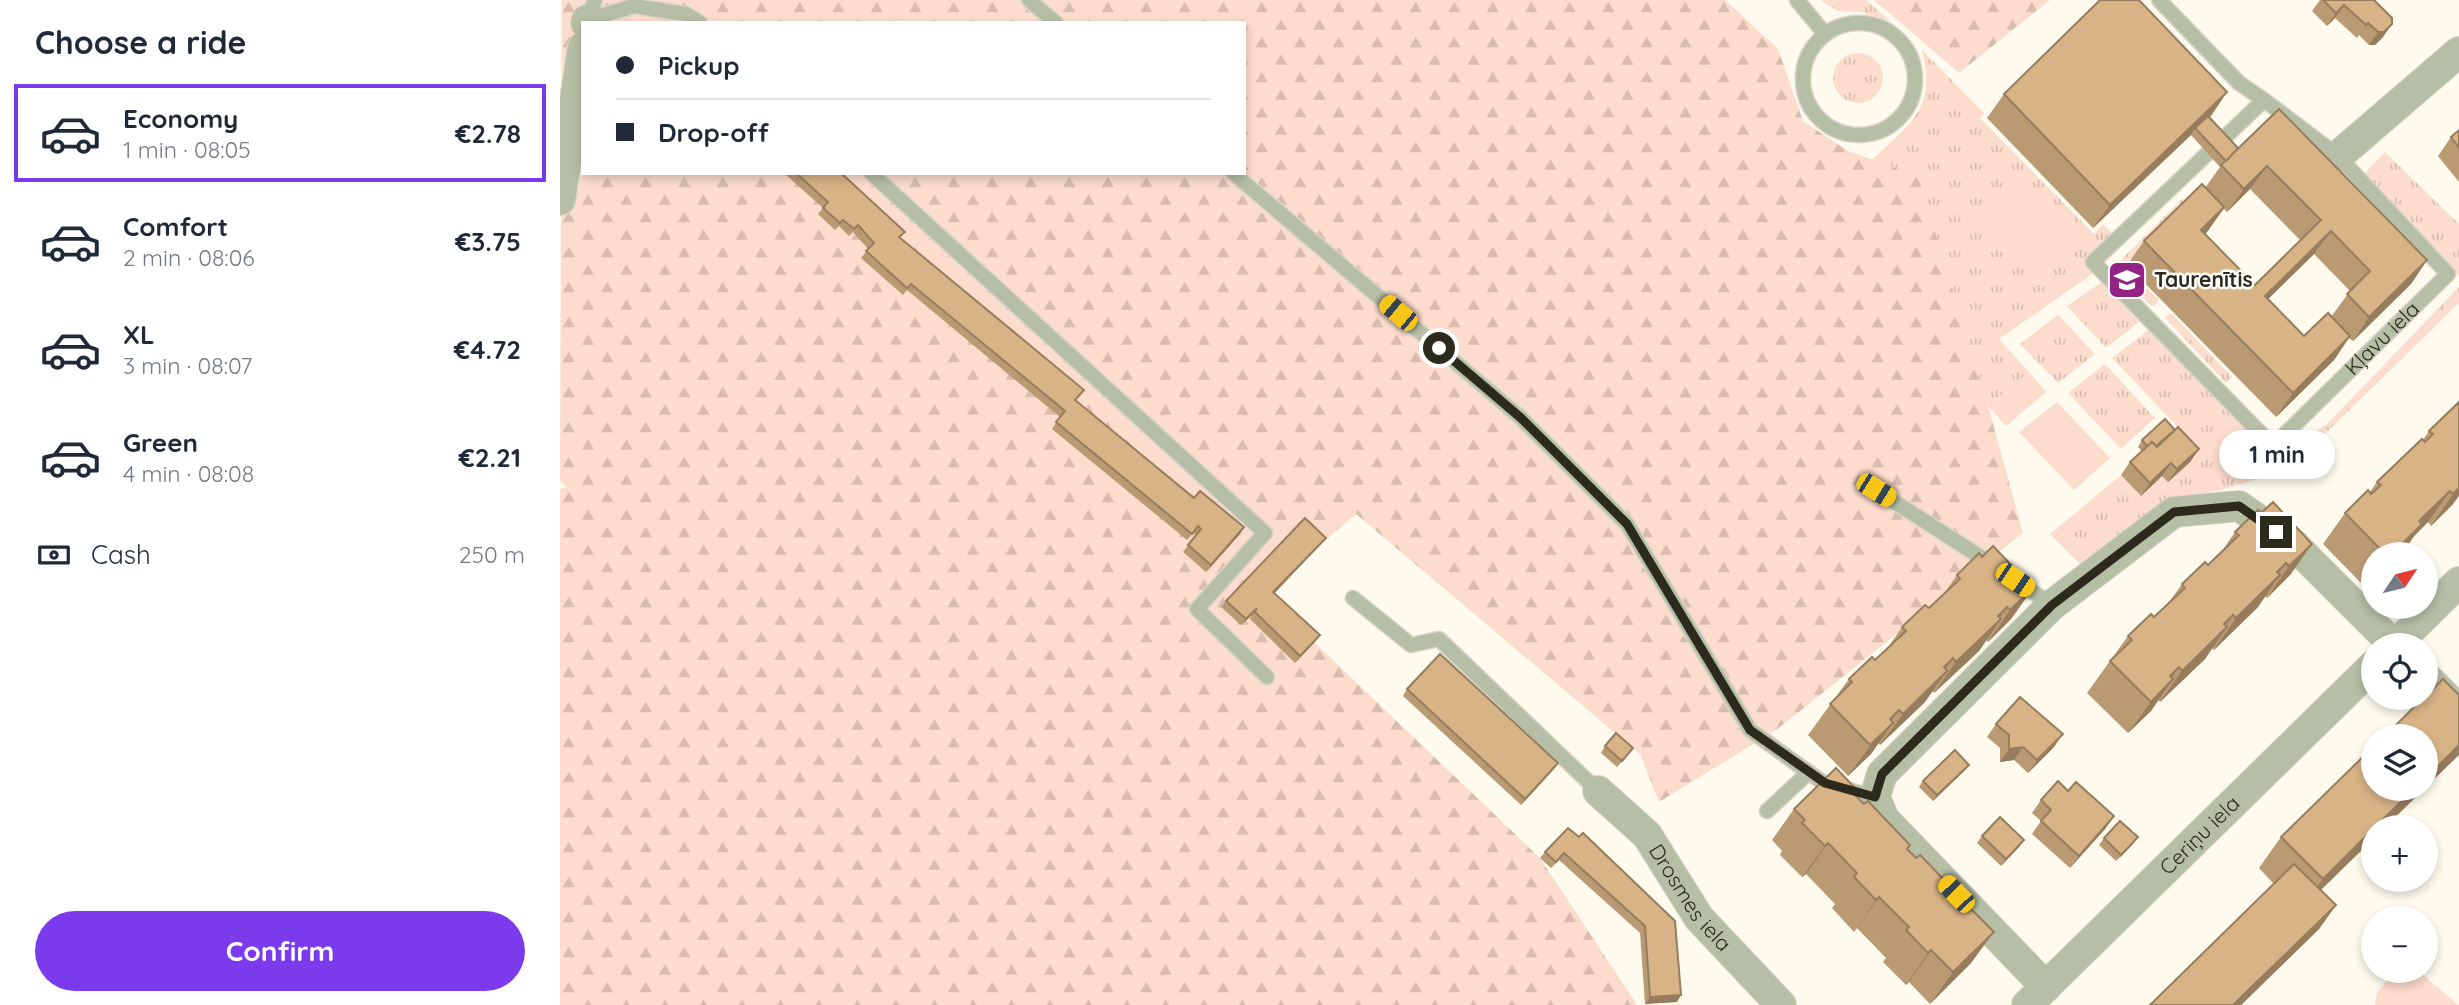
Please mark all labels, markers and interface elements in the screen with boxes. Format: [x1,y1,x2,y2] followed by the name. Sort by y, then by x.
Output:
[35,22,247,62] text: Choose a ride
[658,49,740,82] text: Pickup
[39,102,102,165] icon: car
[123,102,238,135] text: Economy
[658,116,769,149] text: Drop-off
[455,117,521,150] text: €2.78
[123,135,251,164] text: 1 min · 08:05
[39,210,102,273] icon: car
[123,210,228,243] text: Comfort
[455,225,521,258] text: €3.75
[123,243,255,272] text: 2 min · 08:06
[2106,259,2148,301] school or university icon: Taurenītis
[2154,266,2253,292] place label: Taurenītis
[1376,291,1421,335] car
[2339,296,2424,380] street label: Kļavu iela
[39,318,102,381] icon: car
[123,318,155,351] text: XL
[1423,332,1455,364] route start
[454,333,521,366] text: €4.72
[123,351,252,380] text: 3 min · 08:07
[39,426,102,489] icon: car
[123,426,198,459] text: Green
[2218,430,2334,480] callout: 1 min
[2249,440,2305,469] text: 1 min
[459,441,521,474] text: €2.21
[123,459,254,488] text: 4 min · 08:08
[1853,470,1900,510] car
[2260,516,2292,548] route end
[35,536,73,574] icon: cash
[91,538,151,571] text: Cash
[459,540,525,569] text: 250 m
[2361,542,2438,620] north arrow
[2361,542,2438,983] map controls
[1992,560,2039,600] car
[2361,633,2438,710] button: locate
[2361,724,2438,801] button: layers
[2154,790,2245,880] street label: Ceriņu iela
[2361,815,2438,892] button: +
[1644,839,1737,956] street label: Drosmes iela
[1934,872,1979,916] car
[2361,906,2438,983] button: −
[35,911,525,991] button: Confirm

